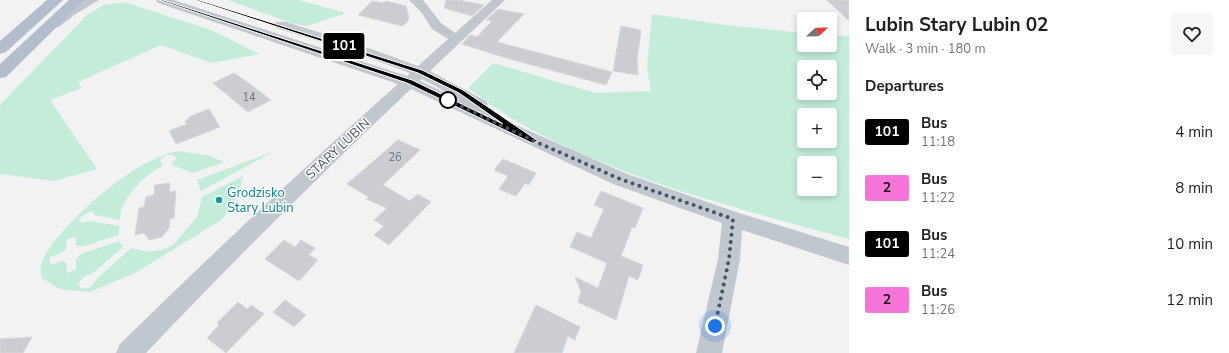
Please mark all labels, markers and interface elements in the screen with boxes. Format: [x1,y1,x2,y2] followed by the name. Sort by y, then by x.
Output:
[797,12,837,52] north arrow
[797,12,837,196] map controls
[865,12,1048,38] text: Lubin Stary Lubin 02
[1171,13,1213,55] button: heart
[321,33,367,59] line badge: 101
[331,36,357,55] text: 101
[865,40,986,58] text: Walk · 3 min · 180 m
[797,60,837,100] button: locate
[865,76,944,96] text: Departures
[242,90,256,105] house number: 14
[439,91,457,109] unlabelled marker
[797,108,837,148] button: +
[921,113,947,133] text: Bus
[302,115,374,183] street label: STARY LUBIN
[874,122,900,141] text: 101
[1175,122,1213,142] text: 4 min
[921,133,955,151] text: 11:18
[388,150,402,165] house number: 26
[797,156,837,196] button: −
[921,169,947,189] text: Bus
[883,178,891,197] text: 2
[1175,178,1213,198] text: 8 min
[227,184,294,217] place label: Grodzisko Stary Lubin
[921,189,955,207] text: 11:22
[214,195,224,205] marker: Grodzisko Stary Lubin
[921,225,947,245] text: Bus
[874,234,900,253] text: 101
[1166,234,1213,254] text: 10 min
[921,245,955,263] text: 11:24
[921,281,947,301] text: Bus
[883,290,891,309] text: 2
[1166,290,1213,310] text: 12 min
[921,301,955,319] text: 11:26
[705,316,725,336] your location

